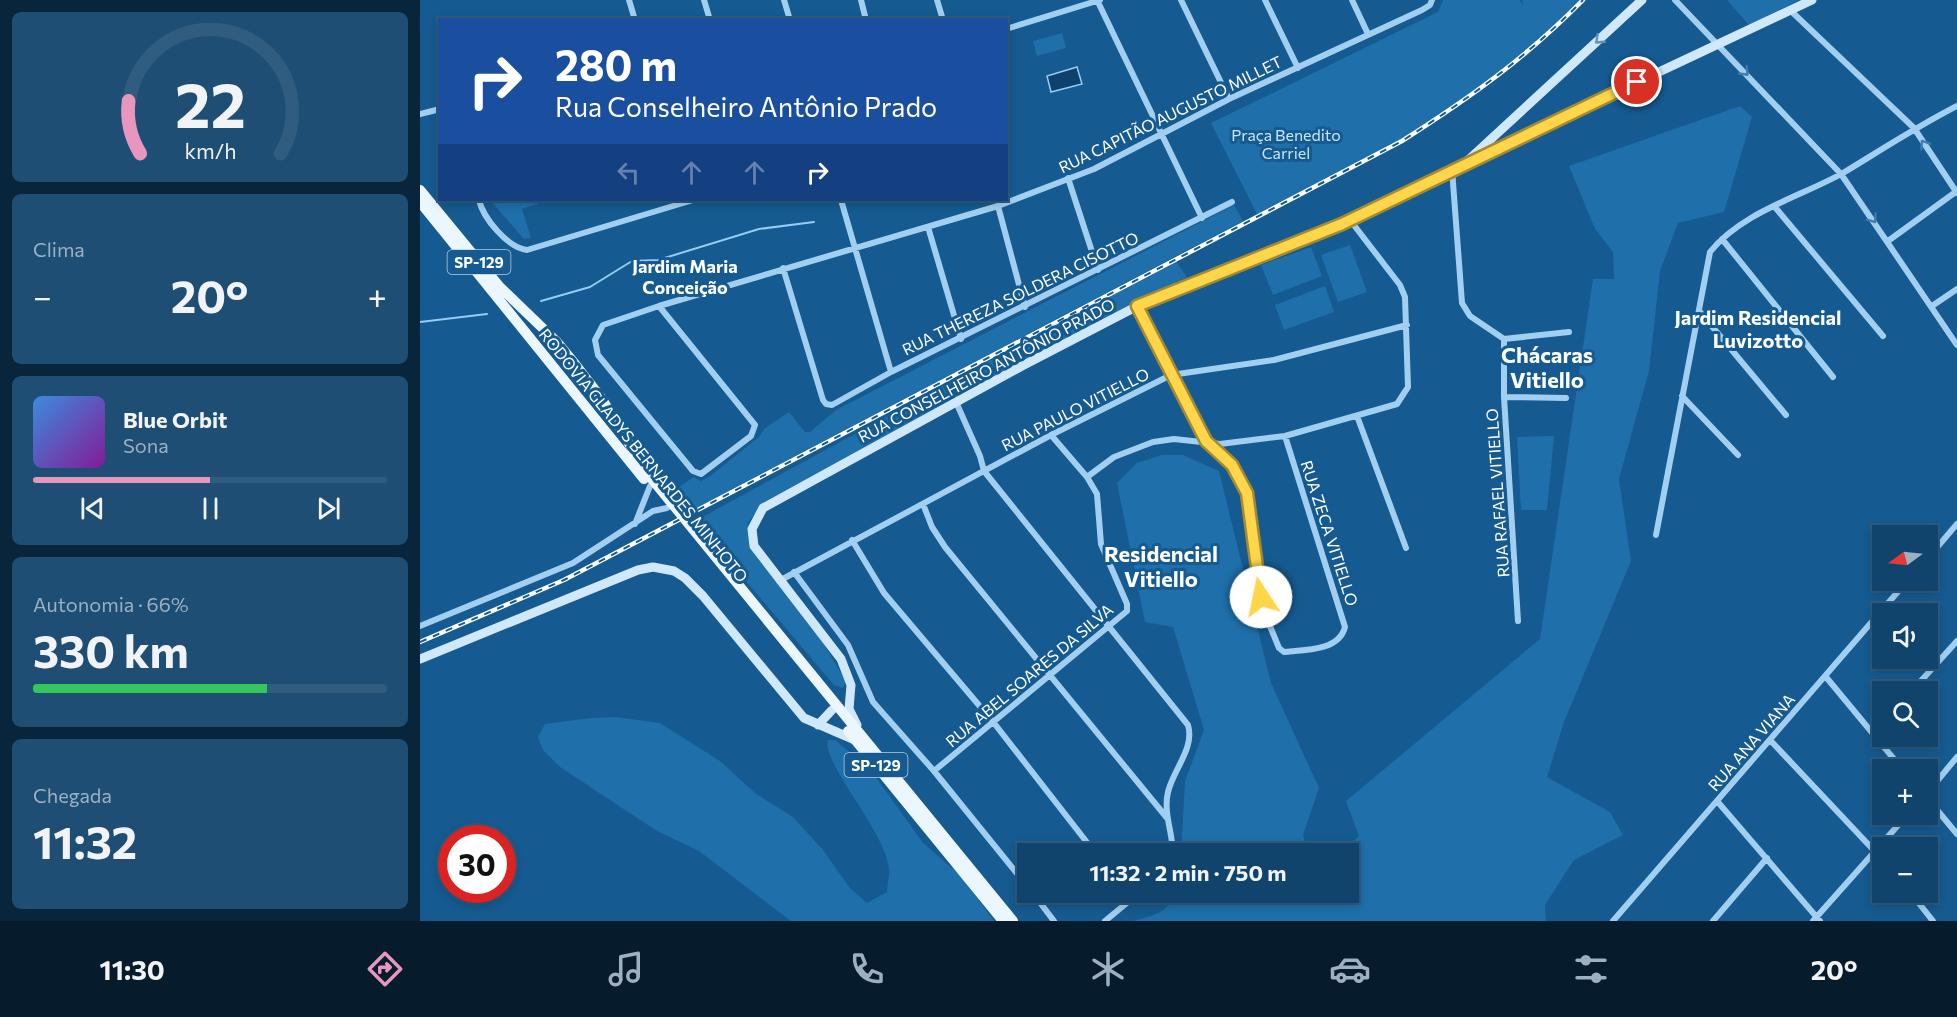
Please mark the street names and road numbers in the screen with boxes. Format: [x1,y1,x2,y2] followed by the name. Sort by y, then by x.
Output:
[1055,51,1285,177] street label: RUA CAPITÃO AUGUSTO MILLET
[899,227,1141,359] street label: RUA THEREZA SOLDERA CISOTTO
[448,250,510,274] road number: SP-129
[855,294,1117,446] street label: RUA CONSELHEIRO ANTÔNIO PRADO
[536,324,752,586] street label: RODOVIA GLADYS BERNARDES MINHOTO
[998,364,1152,454] street label: RUA PAULO VITIELLO
[1482,408,1512,578] street label: RUA RAFAEL VITIELLO
[1298,458,1362,608] street label: RUA ZECA VITIELLO
[942,599,1116,751] street label: RUA ABEL SOARES DA SILVA
[1704,690,1798,794] street label: RUA ANA VIANA
[844,753,908,777] road number: SP-129

